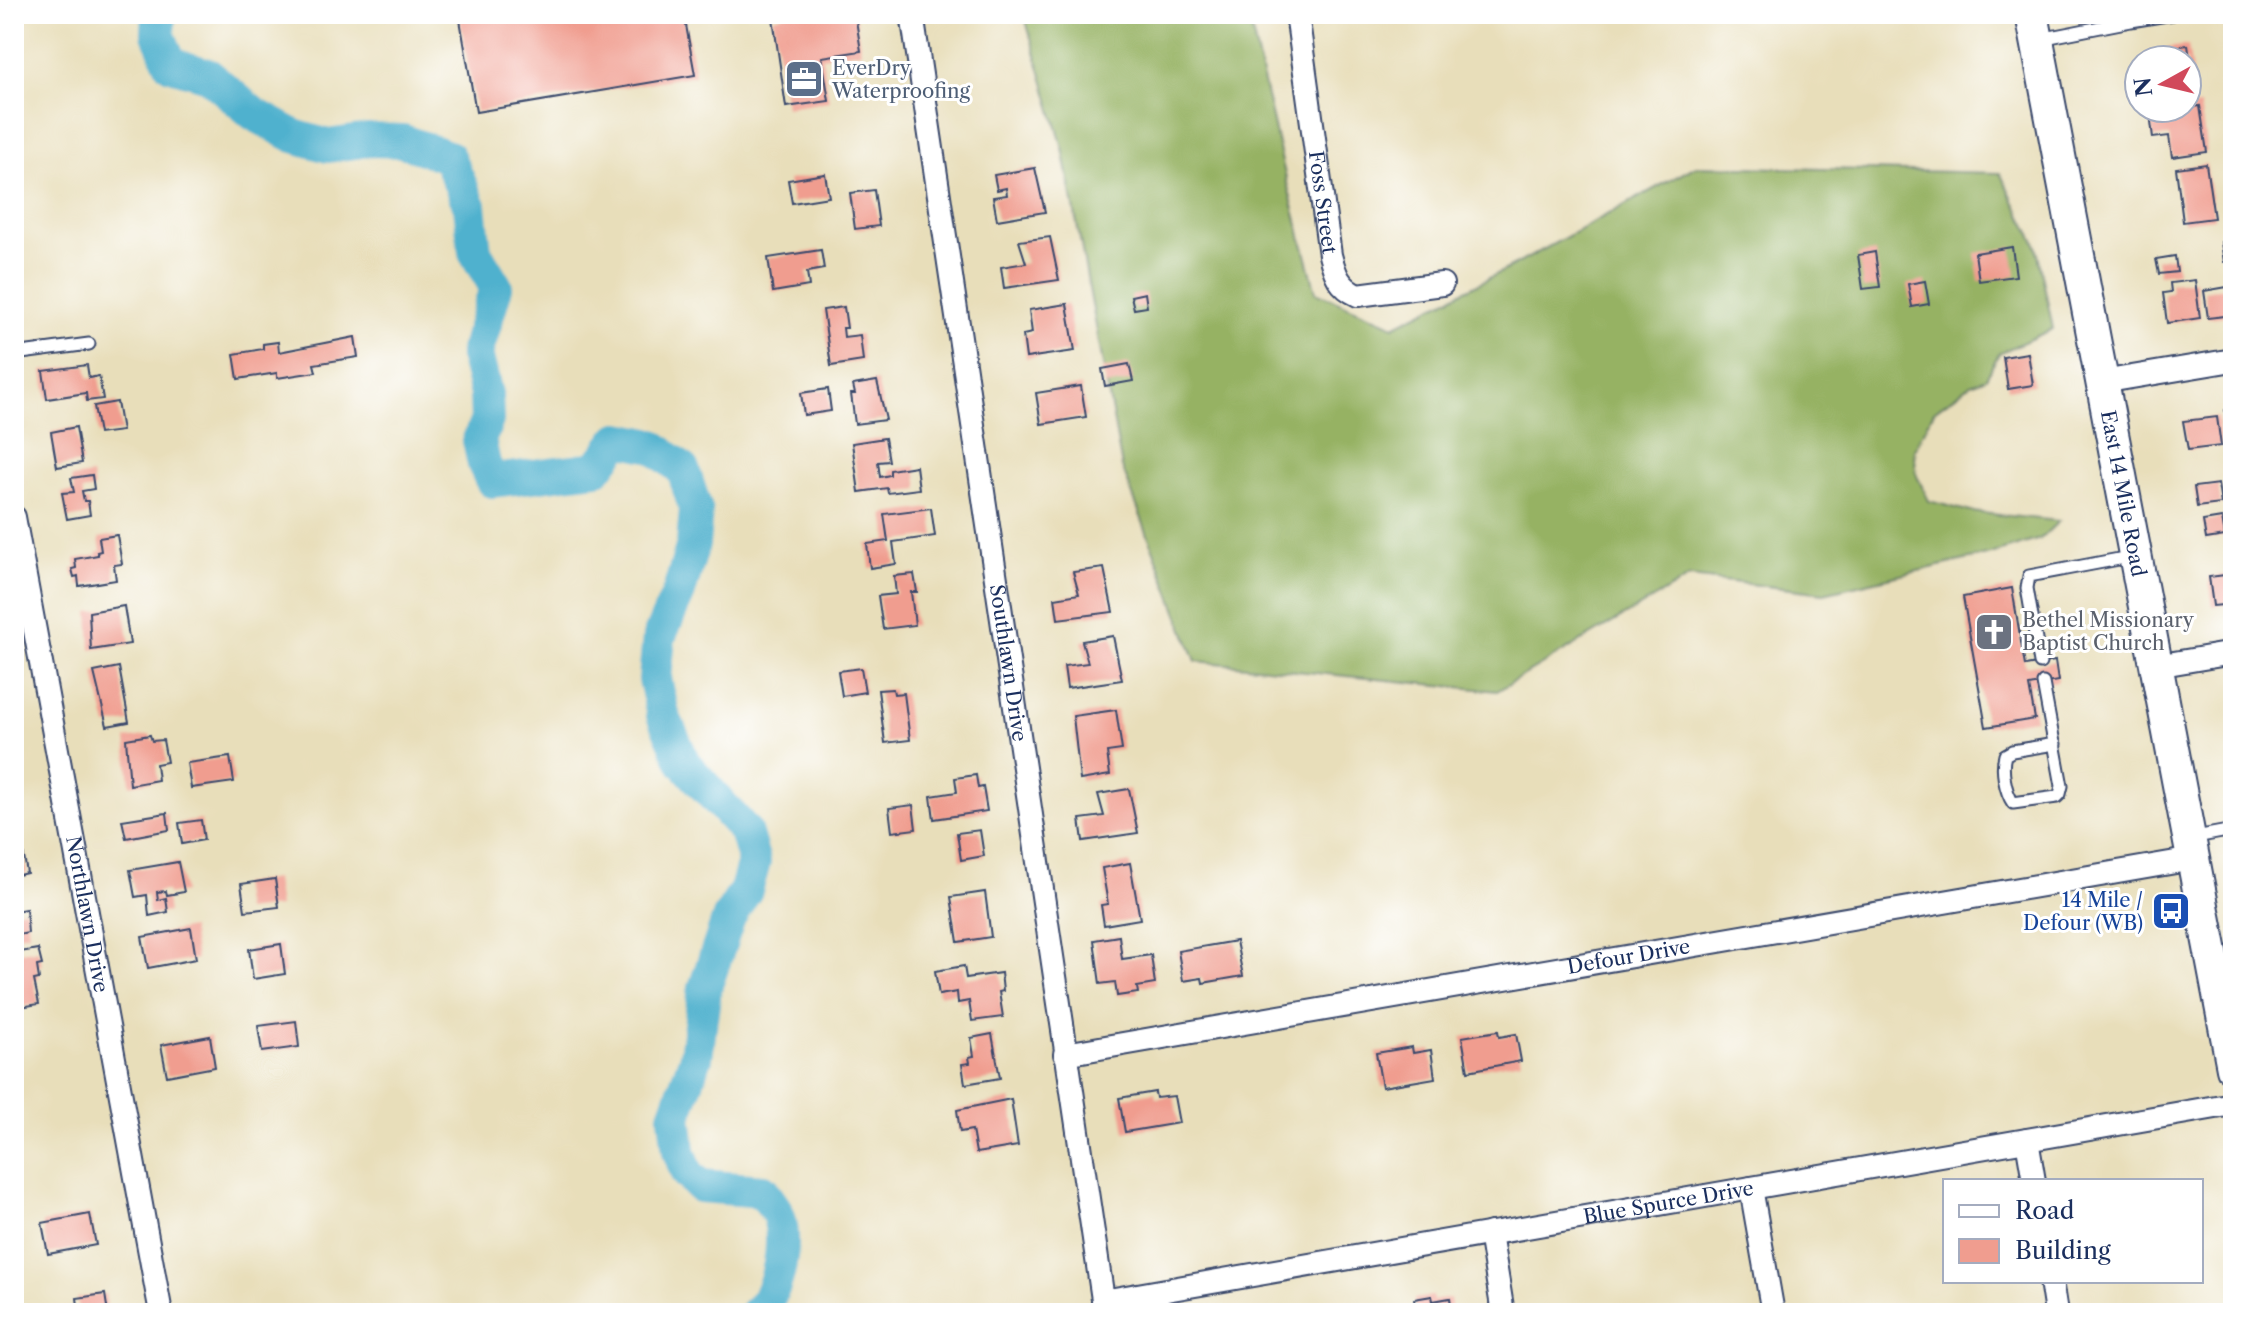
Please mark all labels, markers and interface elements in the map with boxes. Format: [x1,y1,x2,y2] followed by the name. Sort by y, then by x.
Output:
[2123,44,2203,124] north arrow
[831,56,970,103] place label: EverDry Waterproofing
[783,58,825,100] office icon: EverDry Waterproofing
[2129,75,2158,98] text: N
[1304,149,1342,255] street label: Foss Street
[2096,408,2151,579] street label: East 14 Mile Road
[985,583,1032,743] street label: Southlawn Drive
[2022,608,2195,655] place label: Bethel Missionary Baptist Church
[1973,611,2015,653] church icon: Bethel Missionary Baptist Church
[61,834,114,994] street label: Northlawn Drive
[2023,888,2143,935] place label: 14 Mile / Defour (WB)
[2150,890,2192,932] bus stop icon: 14 Mile / Defour (WB)
[1565,934,1692,979] street label: Defour Drive
[1581,1176,1755,1229] street label: Blue Spurce Drive
[1943,1179,2203,1283] legend
[2015,1196,2075,1225] text: Road
[2015,1236,2111,1265] text: Building

